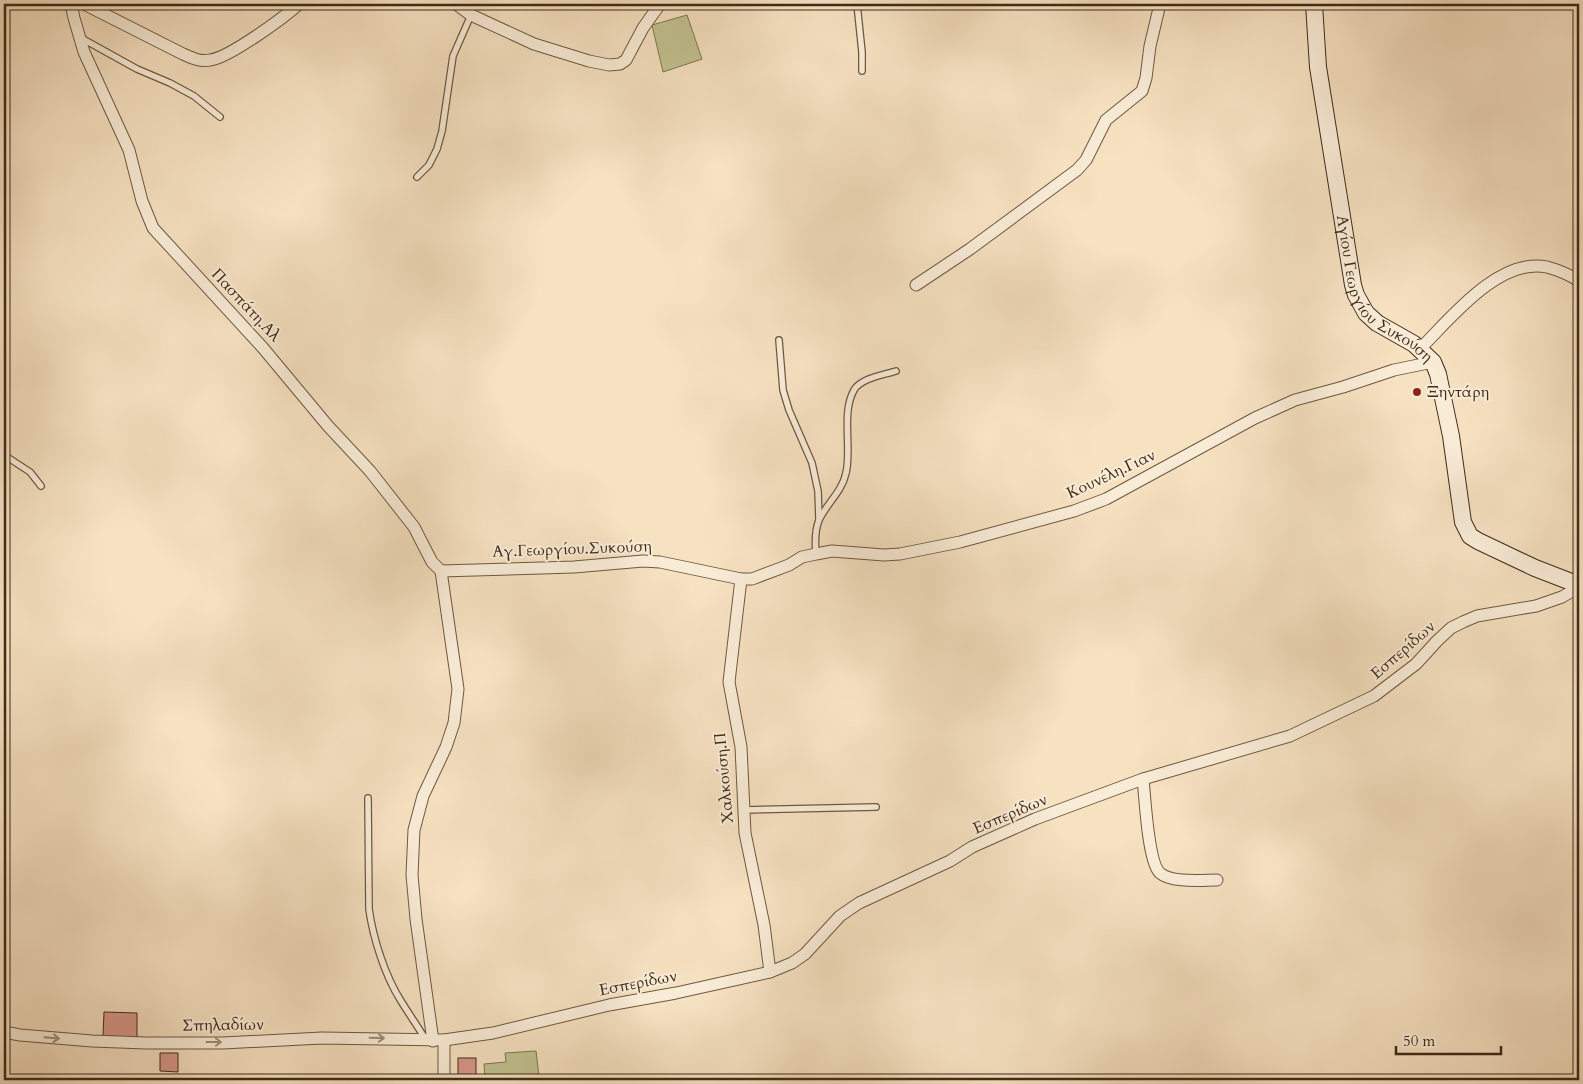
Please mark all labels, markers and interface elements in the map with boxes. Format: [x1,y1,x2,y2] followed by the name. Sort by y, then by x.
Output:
[1331,213,1438,367] street label: Αγίου Γεωργίου Συκούση
[206,264,286,347] street label: Πασπάτη.Αλ
[1427,381,1489,403] place label: Ξηντάρη
[1411,386,1423,398] marker: Ξηντάρη
[1063,444,1159,504] street label: Κουνέλη.Γιαν
[492,535,652,563] street label: Αγ.Γεωργίου.Συκούση
[1366,616,1440,684] street label: Εσπερίδων
[709,732,739,824] street label: Χαλκούση.Π
[969,788,1051,840] street label: Εσπερίδων
[597,965,679,1001] street label: Εσπερίδων
[182,1013,264,1037] street label: Σπηλαδίων
[1396,1024,1500,1056] scale bar
[1403,1031,1435,1051] text: 50 m
[44,1033,60,1043] one-way arrow
[368,1033,385,1043] one-way arrow
[206,1038,222,1047] one-way arrow

